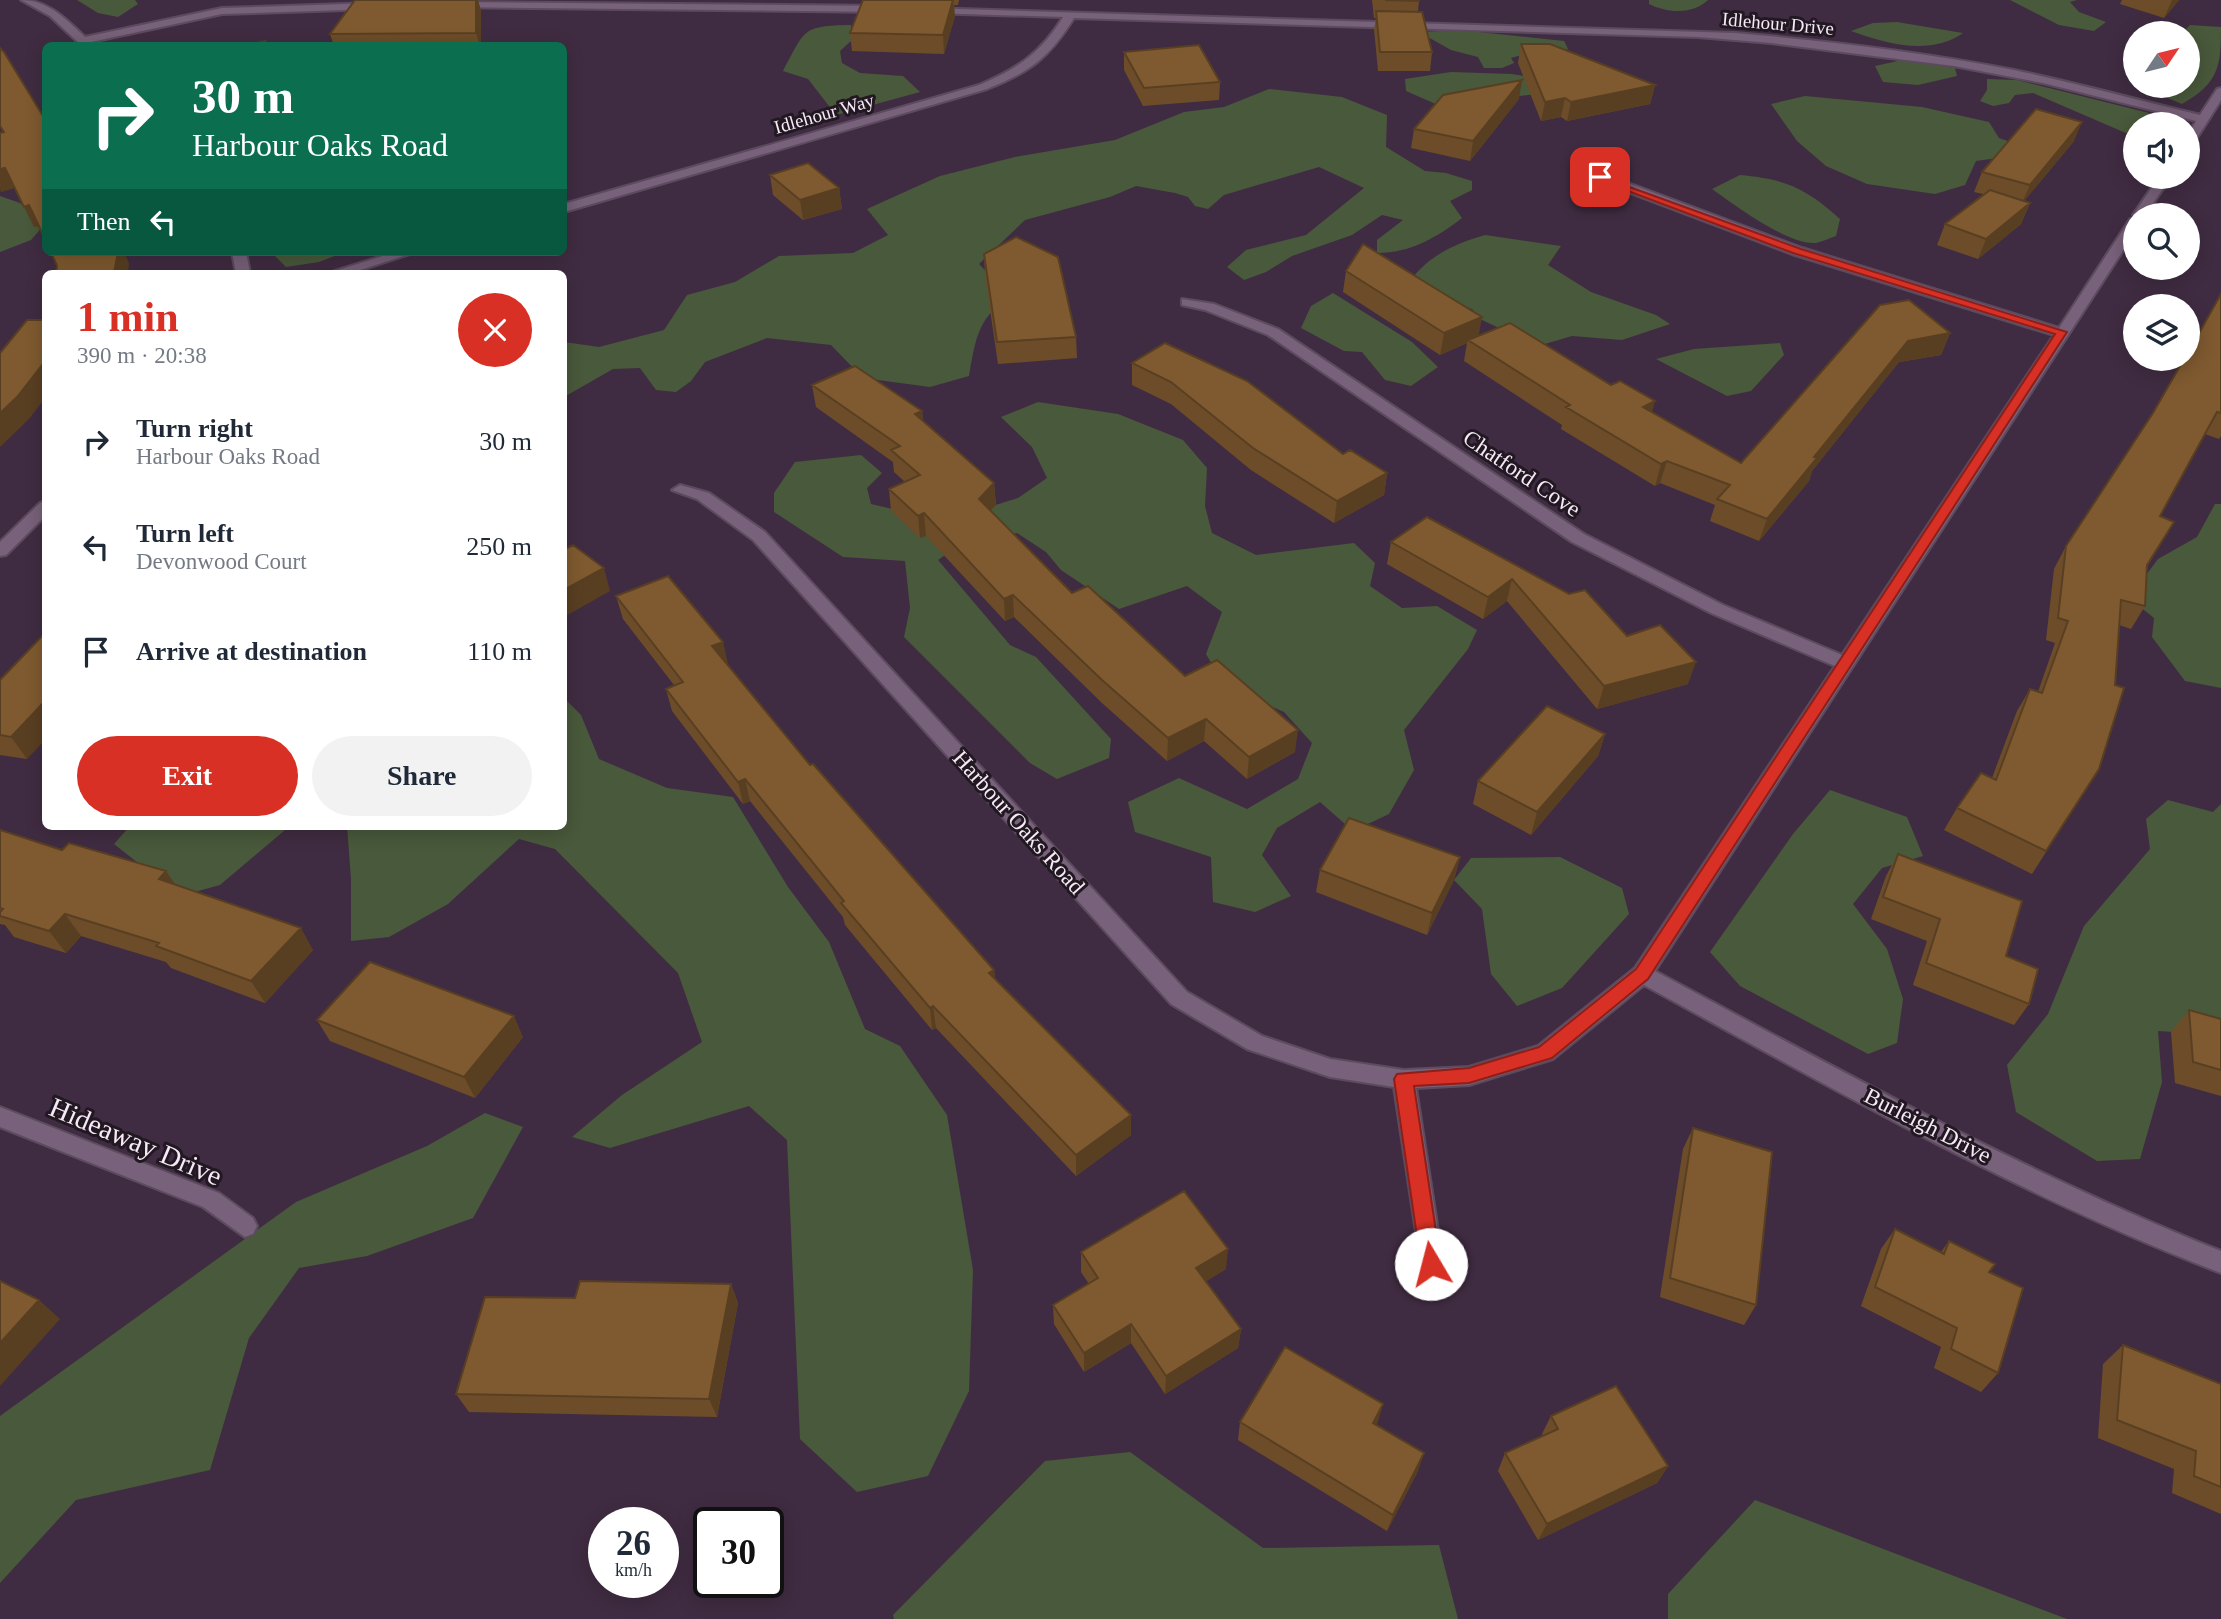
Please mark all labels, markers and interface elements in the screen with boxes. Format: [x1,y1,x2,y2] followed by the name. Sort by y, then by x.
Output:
[1721,8,1835,39] street label: Idlehour Drive
[2123,21,2200,98] north arrow
[2123,21,2200,371] map controls
[192,69,294,124] text: 30 m
[77,70,168,161] icon: right
[772,89,877,138] street label: Idlehour Way
[2123,112,2200,189] button: sound
[192,127,448,163] text: Harbour Oaks Road
[1570,147,1630,207] pin
[1581,158,1619,196] icon: arrive
[144,203,182,241] icon: left
[2123,203,2200,280] button: search
[77,207,130,236] text: Then
[458,293,532,367] button: close
[77,294,179,340] text: 1 min
[2123,294,2200,371] button: layers
[77,343,207,368] text: 390 m · 20:38
[136,414,253,443] text: Turn right
[77,423,115,461] icon: right
[1458,425,1585,522] street label: Chatford Cove
[479,427,532,456] text: 30 m
[136,444,320,469] text: Harbour Oaks Road
[136,519,234,548] text: Turn left
[77,528,115,566] icon: left
[466,532,532,561] text: 250 m
[136,549,307,574] text: Devonwood Court
[77,633,115,671] icon: arrive
[136,637,367,666] text: Arrive at destination
[467,637,532,666] text: 110 m
[77,736,298,816] button: Exit
[312,736,532,816] button: Share
[948,746,1090,899] street label: Harbour Oaks Road
[1860,1083,1995,1168] street label: Burleigh Drive
[45,1091,227,1192] street label: Hideaway Drive
[1394,1227,1468,1301] position arrow
[693,1507,784,1598] speed limit sign: 30
[616,1524,651,1563] text: 26
[615,1560,652,1580] text: km/h

